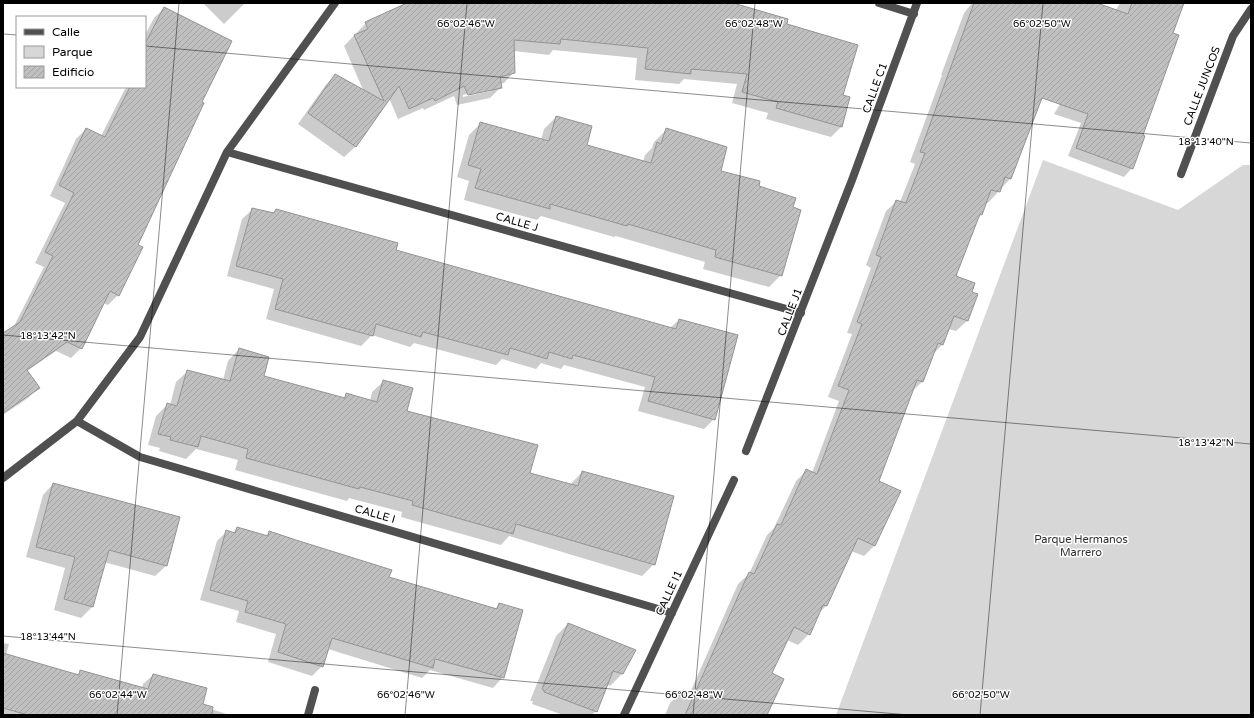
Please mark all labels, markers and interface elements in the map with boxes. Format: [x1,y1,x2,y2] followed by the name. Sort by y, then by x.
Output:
[16,16,146,88] legend
[437,18,495,30] text: 66°02'46"W
[725,18,783,30] text: 66°02'48"W
[1013,18,1071,30] text: 66°02'50"W
[52,25,80,39] text: Calle
[1181,44,1223,127] street label: CALLE JUNCOS
[52,45,93,59] text: Parque
[860,61,890,115] street label: CALLE C1
[52,65,94,79] text: Edificio
[1178,136,1234,148] text: 18°13'40"N
[494,210,540,234] street label: CALLE J
[775,286,805,338] street label: CALLE J1
[20,330,76,342] text: 18°13'42"N
[1178,437,1234,449] text: 18°13'42"N
[353,502,397,526] street label: CALLE I
[1034,533,1128,559] park label: Parque Hermanos Marrero
[653,568,685,618] street label: CALLE I1
[20,631,76,643] text: 18°13'44"N
[89,689,147,701] text: 66°02'44"W
[377,689,435,701] text: 66°02'46"W
[665,689,723,701] text: 66°02'48"W
[952,689,1010,701] text: 66°02'50"W

